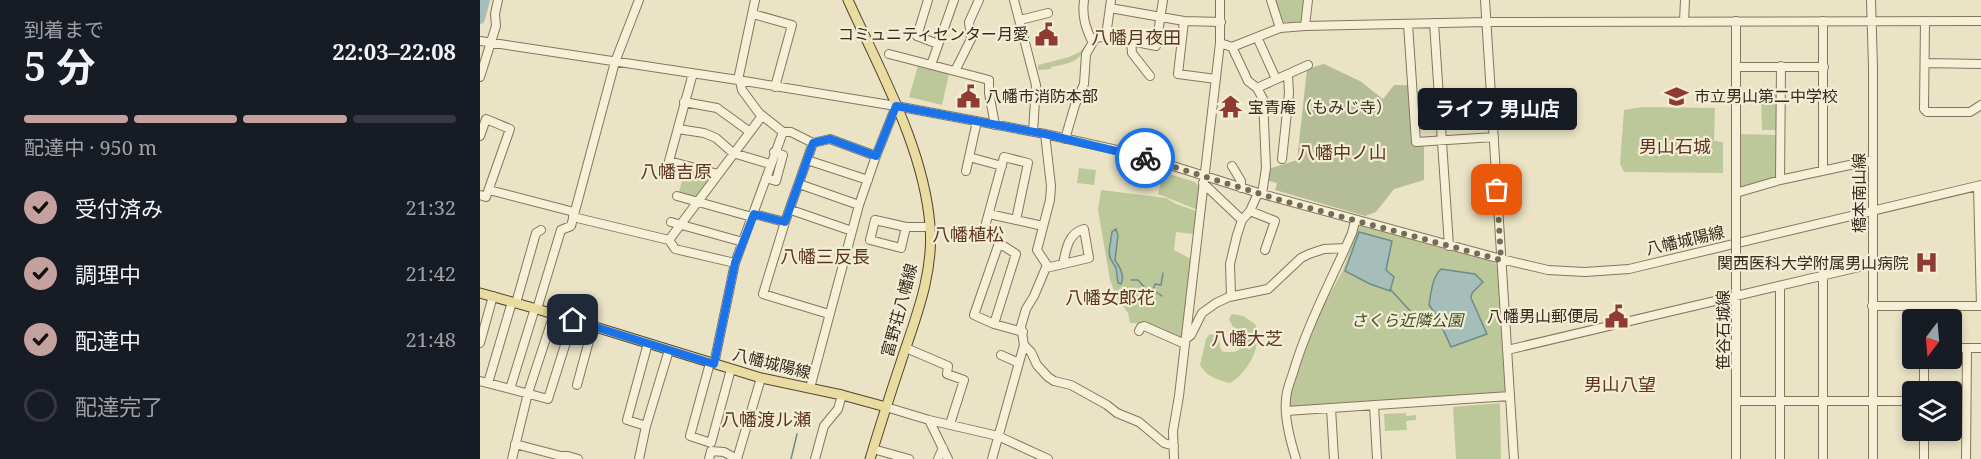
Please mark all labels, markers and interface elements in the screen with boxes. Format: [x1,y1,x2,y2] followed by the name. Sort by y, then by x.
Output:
[24,16,104,43] text: 到着まで
[1034,21,1060,47] public building icon: コミュニティセンター月愛
[838,23,1029,45] place label: コミュニティセンター月愛
[1091,25,1181,49] district label: 八幡月夜田
[332,36,456,66] text: 22:03–22:08
[24,39,95,92] text: 5 分
[955,83,981,109] public building icon: 八幡市消防本部
[1663,83,1689,109] school or university icon: 市立男山第二中学校
[986,85,1098,107] place label: 八幡市消防本部
[1694,85,1838,107] place label: 市立男山第二中学校
[1418,88,1576,130] callout: ライフ 男山店
[1217,94,1243,120] temple icon: 宝青庵（もみじ寺）
[1435,95,1560,122] text: ライフ 男山店
[1248,96,1392,118] place label: 宝青庵（もみじ寺）
[1115,128,1175,188] courier
[24,134,157,161] text: 配達中 · 950 m
[1639,134,1711,158] district label: 男山石城
[1297,140,1387,164] district label: 八幡中ノ山
[1129,142,1162,175] icon: bike
[1848,153,1870,233] street label: 橋本南山線
[640,159,712,183] district label: 八幡吉原
[1471,164,1522,215] pin
[1480,173,1513,206] icon: bag
[24,191,57,224] icon: check
[75,193,163,223] text: 受付済み
[406,194,456,221] text: 21:32
[1644,220,1726,260] street label: 八幡城陽線
[932,222,1004,246] district label: 八幡植松
[780,244,870,268] district label: 八幡三反長
[1914,250,1940,276] hospital icon: 関西医科大学附属男山病院
[1717,252,1909,274] place label: 関西医科大学附属男山病院
[24,257,57,290] icon: check
[75,259,141,289] text: 調理中
[406,260,456,287] text: 21:42
[876,261,922,359] street label: 富野荘八幡線
[1065,285,1155,309] district label: 八幡女郎花
[1712,290,1734,370] street label: 笹谷石城線
[547,294,598,345] pin
[556,303,589,336] icon: home
[1604,303,1630,329] public building icon: 八幡男山郵便局
[1487,305,1599,327] place label: 八幡男山郵便局
[1351,309,1465,331] park label: さくら近隣公園
[1902,309,1962,369] north arrow
[1902,309,1962,441] map controls
[24,323,57,356] icon: check
[75,325,141,355] text: 配達中
[406,326,456,353] text: 21:48
[1211,326,1283,350] district label: 八幡大芝
[731,343,813,383] street label: 八幡城陽線
[1584,372,1656,396] district label: 男山八望
[1902,381,1962,441] button: layers
[75,391,163,421] text: 配達完了
[721,407,811,431] district label: 八幡渡ル瀬

